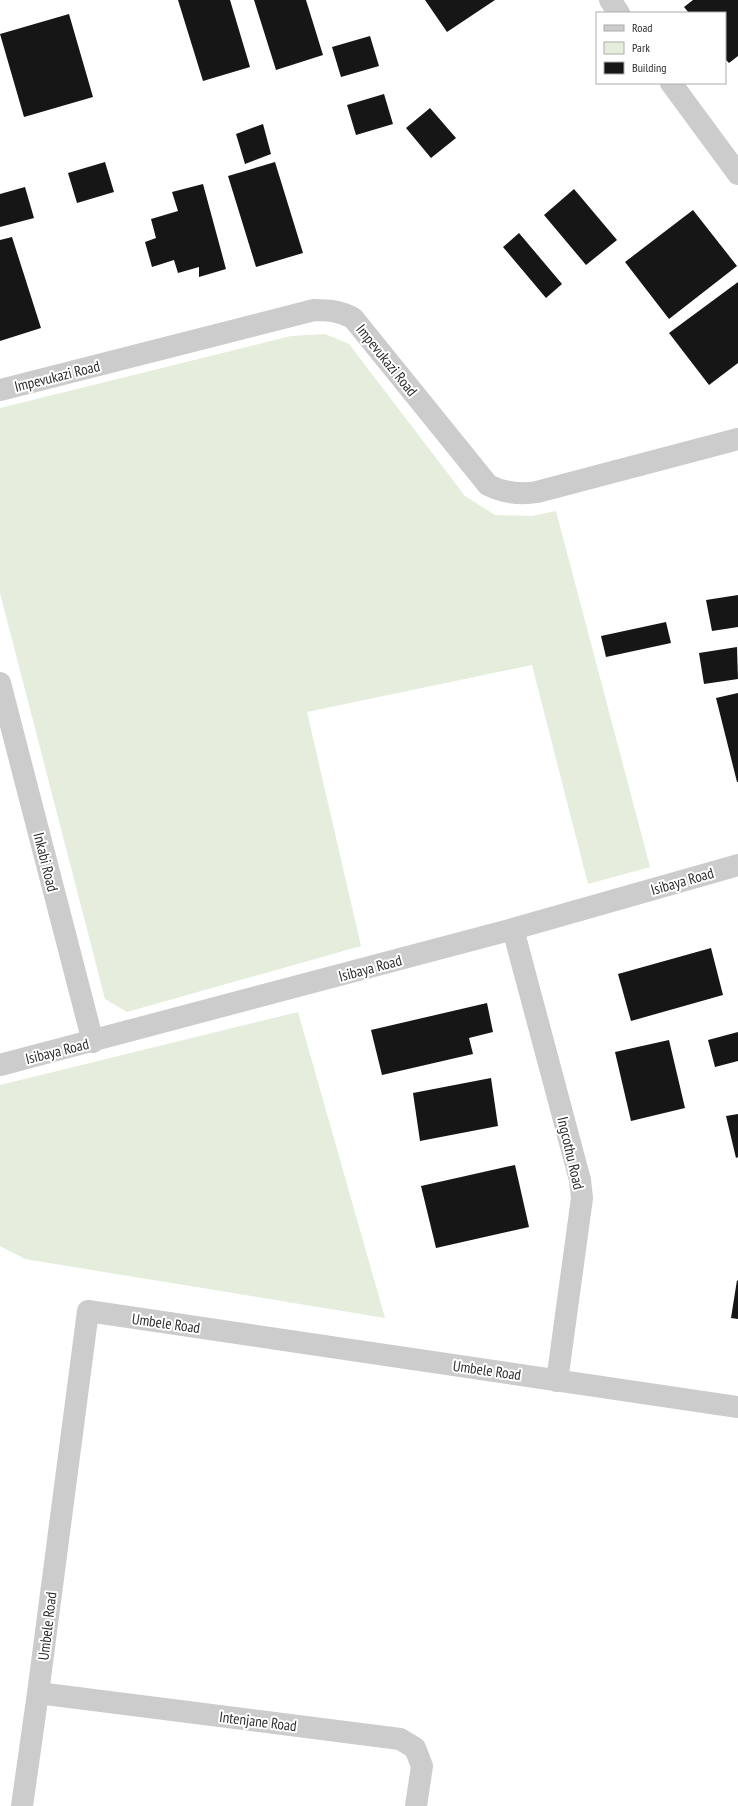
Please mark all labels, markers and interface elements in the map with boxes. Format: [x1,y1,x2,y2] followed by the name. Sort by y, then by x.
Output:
[596,12,726,84] legend
[632,20,652,35] text: Road
[632,40,650,55] text: Park
[632,60,667,75] text: Building
[352,320,422,400] street label: Impevukazi Road
[12,356,102,396] street label: Impevukazi Road
[29,830,63,894] street label: Inkabi Road
[648,863,716,899] street label: Isibaya Road
[336,950,404,986] street label: Isibaya Road
[23,1034,91,1068] street label: Isibaya Road
[553,1115,589,1191] street label: Ingcothu Road
[131,1309,201,1337] street label: Umbele Road
[452,1356,522,1384] street label: Umbele Road
[33,1591,61,1661] street label: Umbele Road
[218,1707,298,1735] street label: Intenjane Road

